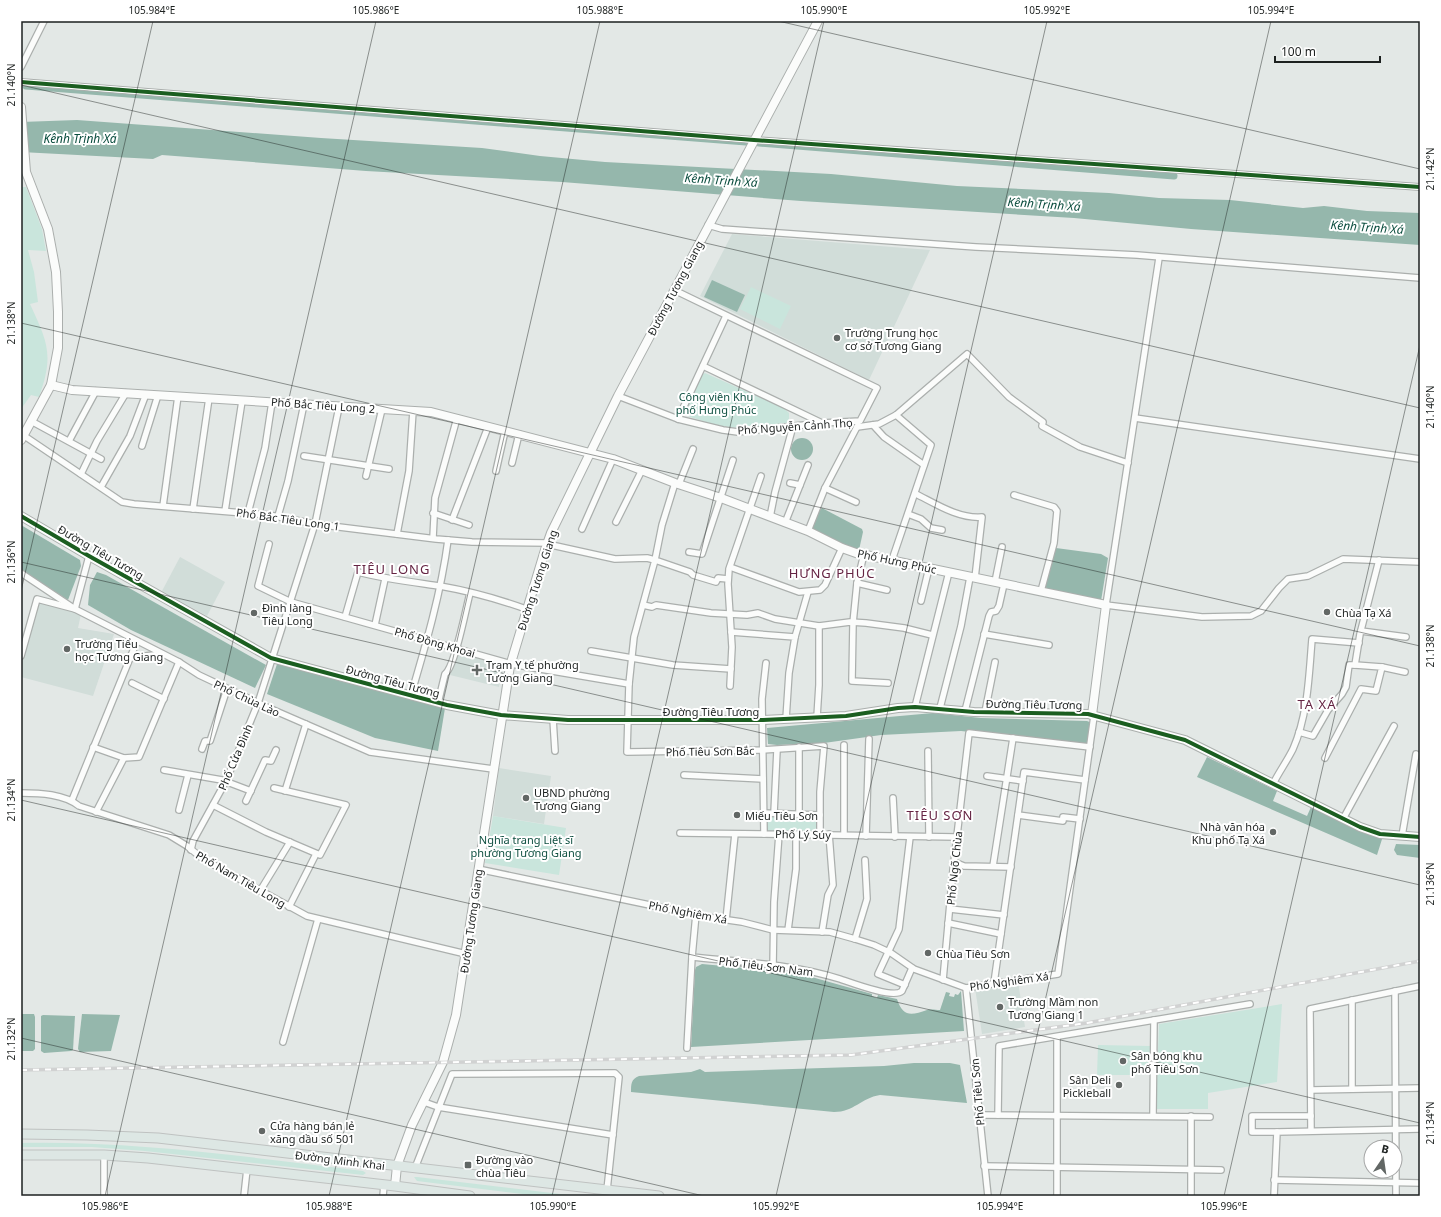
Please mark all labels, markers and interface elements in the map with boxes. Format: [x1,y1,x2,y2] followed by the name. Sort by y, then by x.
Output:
[129,3,175,17] text: 105.984°E
[353,3,399,17] text: 105.986°E
[577,3,623,17] text: 105.988°E
[801,3,847,17] text: 105.990°E
[1024,3,1070,17] text: 105.992°E
[1248,3,1294,17] text: 105.994°E
[1275,38,1380,64] scale bar
[1281,43,1316,60] text: 100 m
[4,63,18,107] text: 21.140°N
[43,130,117,147] water label: Kênh Trịnh Xá
[1423,147,1437,191] text: 21.142°N
[684,169,758,191] water label: Kênh Trịnh Xá
[1007,193,1081,215] water label: Kênh Trịnh Xá
[1330,216,1404,238] water label: Kênh Trịnh Xá
[644,238,706,338] street label: Đường Tương Giang
[4,301,18,345] text: 21.138°N
[845,325,942,353] place label: Trường Trung học cơ sở Tương Giang
[832,333,842,343] marker: Trường Trung học cơ sở Tương Giang
[1423,385,1437,429] text: 21.140°N
[676,389,756,417] park label: Công viên Khu phố Hưng Phúc
[270,394,376,416] street label: Phố Bắc Tiêu Long 2
[737,414,853,438] street label: Phố Nguyễn Cảnh Thọ
[235,504,341,534] street label: Phố Bắc Tiêu Long 1
[55,521,147,583] street label: Đường Tiêu Tương
[514,528,560,632] street label: Đường Tương Giang
[4,540,18,584] text: 21.136°N
[856,545,938,577] street label: Phố Hưng Phúc
[354,560,430,578] district label: TIÊU LONG
[789,564,875,582] district label: HƯNG PHÚC
[262,600,313,628] place label: Đình làng Tiêu Long
[1335,605,1391,620] place label: Chùa Tạ Xá
[1322,607,1332,617] marker: Chùa Tạ Xá
[249,608,259,618] marker: Đình làng Tiêu Long
[393,623,477,661] street label: Phố Đồng Khoai
[1423,624,1437,668] text: 21.138°N
[75,636,163,664] place label: Trường Tiểu học Tương Giang
[62,644,72,654] marker: Trường Tiểu học Tương Giang
[486,657,579,685] place label: Trạm Y tế phường Tương Giang
[344,661,442,701] street label: Đường Tiêu Tương
[471,664,483,676] marker: Trạm Y tế phường Tương Giang
[212,676,283,720] street label: Phố Chùa Lào
[1298,695,1336,713] district label: TẠ XÁ
[985,696,1083,712] street label: Đường Tiêu Tương
[663,704,759,719] street label: Đường Tiêu Tương
[214,721,256,793] street label: Phố Cửa Đình
[665,743,755,759] street label: Phố Tiêu Sơn Bắc
[4,778,18,822] text: 21.134°N
[534,785,610,813] place label: UBND phường Tương Giang
[521,793,531,803] marker: UBND phường Tương Giang
[907,806,973,824] district label: TIÊU SƠN
[745,808,818,823] place label: Miếu Tiêu Sơn
[732,810,742,820] marker: Miếu Tiêu Sơn
[1192,819,1265,847] place label: Nhà văn hóa Khu phố Tạ Xá
[775,826,831,842] street label: Phố Lý Súy
[1268,827,1278,837] marker: Nhà văn hóa Khu phố Tạ Xá
[943,830,965,906] street label: Phố Ngõ Chùa
[471,832,581,860] park label: Nghĩa trang Liệt sĩ phường Tương Giang
[193,847,289,911] street label: Phố Nam Tiêu Long
[1423,862,1437,906] text: 21.136°N
[456,868,486,974] street label: Đường Tương Giang
[647,897,729,927] street label: Phố Nghiêm Xá
[936,946,1010,961] place label: Chùa Tiêu Sơn
[923,948,933,958] marker: Chùa Tiêu Sơn
[718,953,814,979] street label: Phố Tiêu Sơn Nam
[968,968,1050,994] street label: Phố Nghiêm Xá
[1008,994,1098,1022] place label: Trường Mầm non Tương Giang 1
[995,1002,1005,1012] marker: Trường Mầm non Tương Giang 1
[4,1017,18,1061] text: 21.132°N
[1131,1048,1202,1076] place label: Sân bóng khu phố Tiêu Sơn
[1118,1056,1128,1066] marker: Sân bóng khu phố Tiêu Sơn
[967,1058,987,1126] street label: Phố Tiêu Sơn
[1063,1072,1111,1100] place label: Sân Deli Pickleball
[1114,1080,1124,1090] marker: Sân Deli Pickleball
[1423,1101,1437,1145] text: 21.134°N
[270,1118,355,1146] place label: Cửa hàng bán lẻ xăng dầu số 501
[257,1126,267,1136] marker: Cửa hàng bán lẻ xăng dầu số 501
[1363,1139,1403,1179] north arrow
[1380,1141,1391,1157] text: B
[294,1147,386,1173] street label: Đường Minh Khai
[476,1152,533,1180] place label: Đường vào chùa Tiêu
[463,1160,473,1170] marker: Đường vào chùa Tiêu
[82,1199,128,1213] text: 105.986°E
[306,1199,352,1213] text: 105.988°E
[530,1199,576,1213] text: 105.990°E
[753,1199,799,1213] text: 105.992°E
[977,1199,1023,1213] text: 105.994°E
[1201,1199,1247,1213] text: 105.996°E

